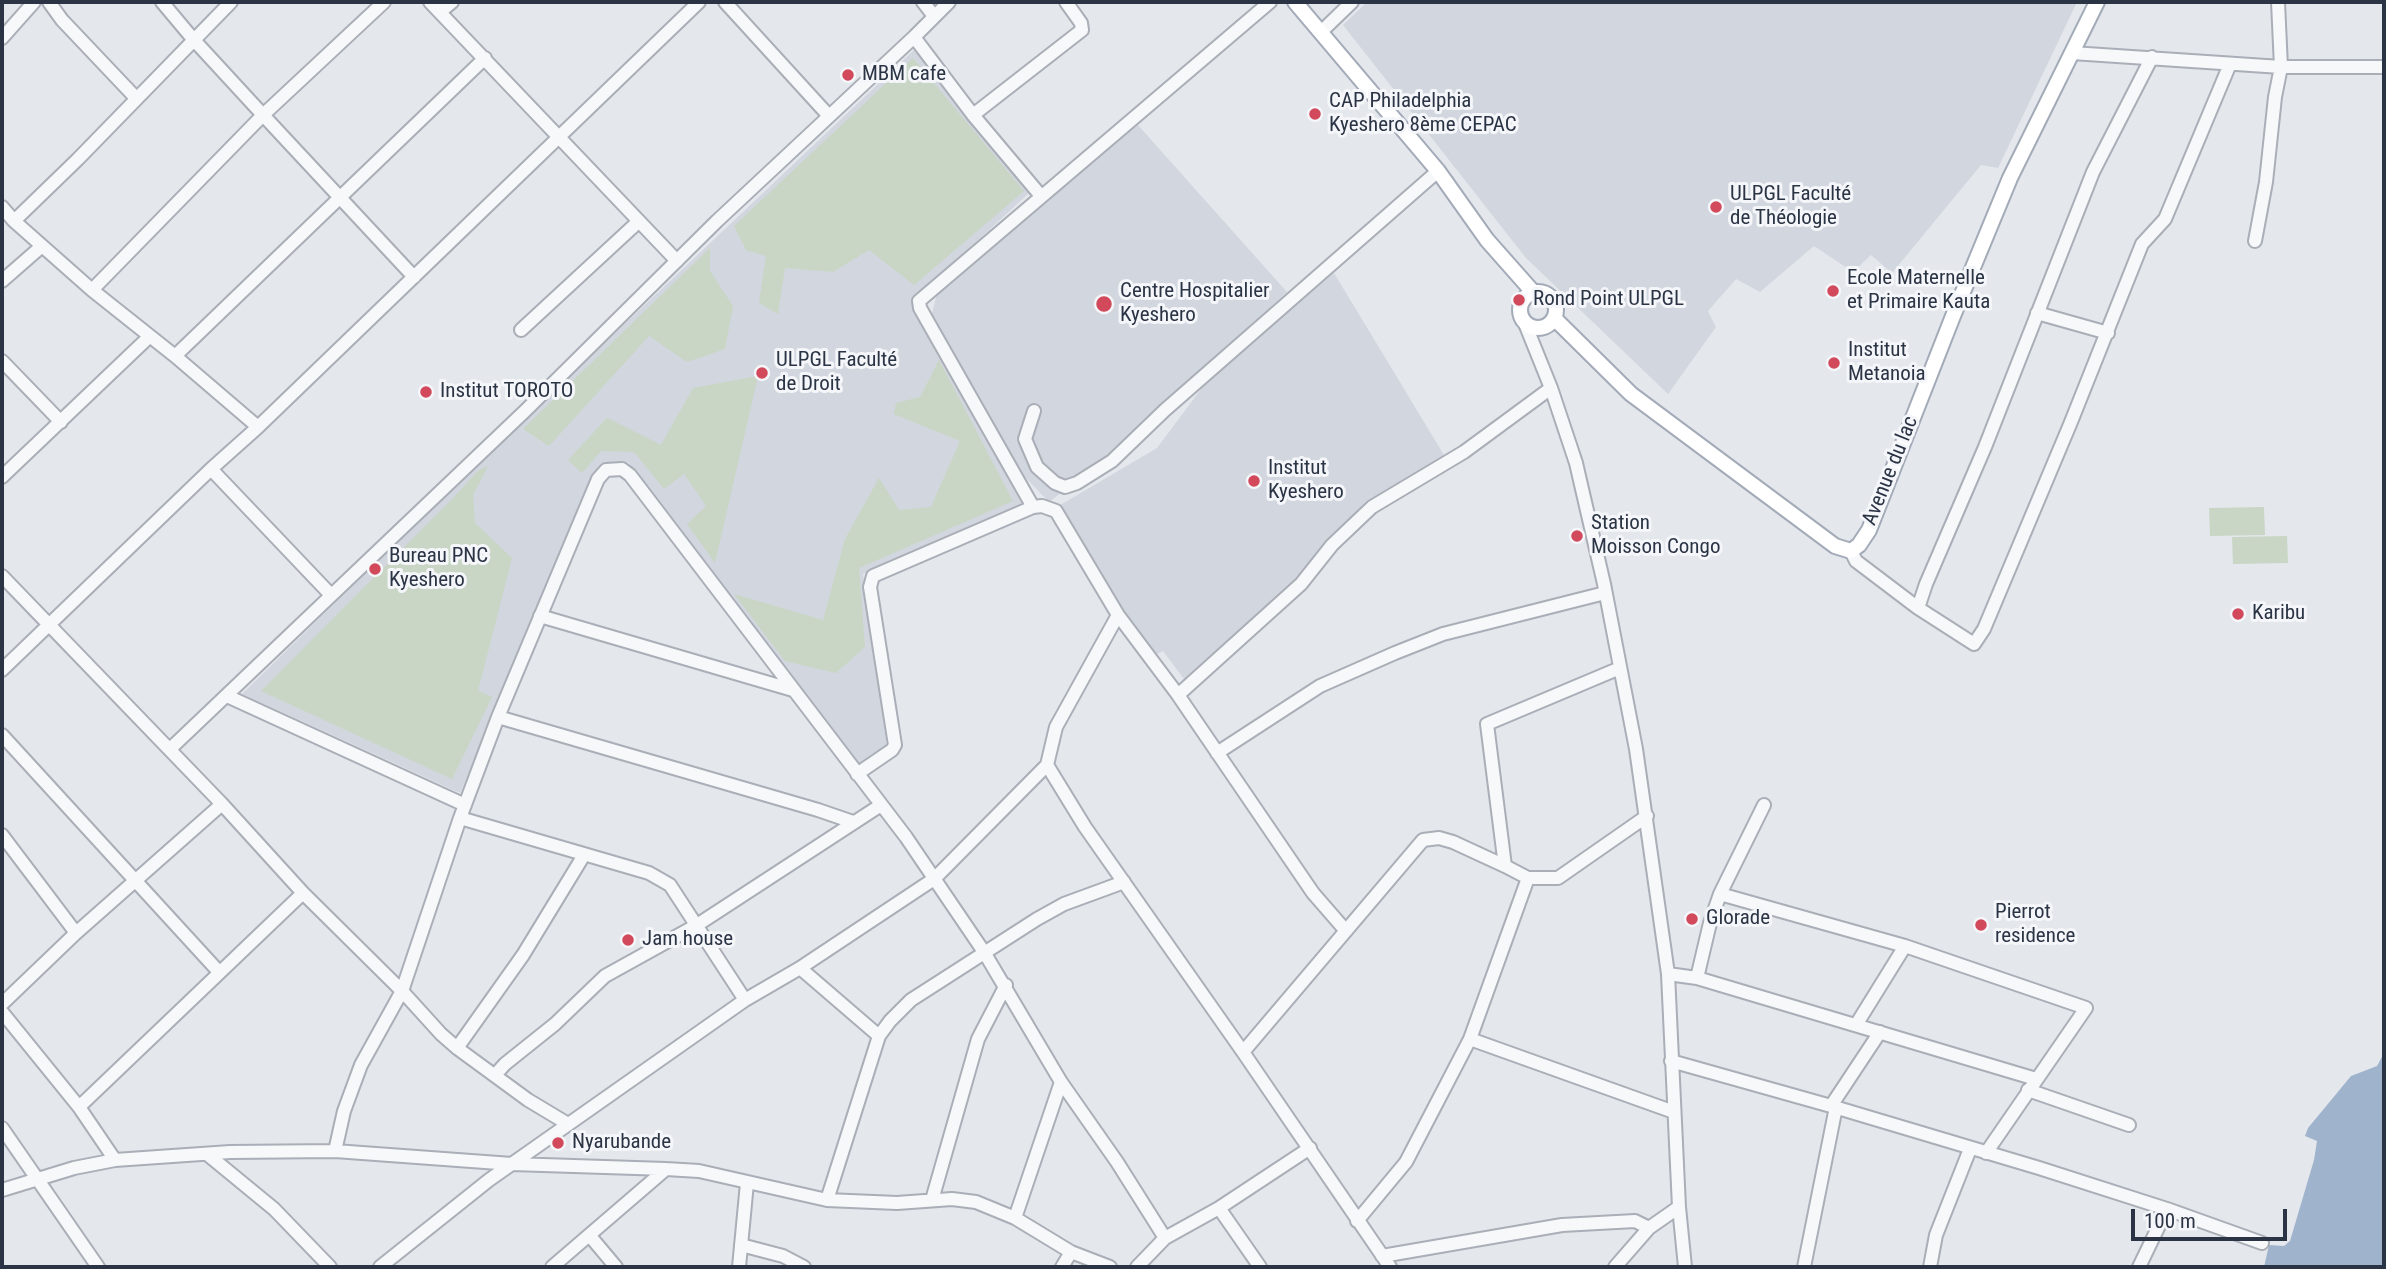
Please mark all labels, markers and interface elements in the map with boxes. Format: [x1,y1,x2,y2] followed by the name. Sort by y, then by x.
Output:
[862,62,946,88] place label: MBM cafe
[840,67,856,83] marker: MBM cafe
[1329,89,1517,139] place label: CAP Philadelphia Kyeshero 8ème CEPAC
[1307,106,1323,122] marker: CAP Philadelphia Kyeshero 8ème CEPAC
[1730,182,1851,232] place label: ULPGL Faculté de Théologie
[1708,199,1724,215] marker: ULPGL Faculté de Théologie
[1847,266,1990,316] place label: Ecole Maternelle et Primaire Kauta
[1120,279,1269,329] place label: Centre Hospitalier Kyeshero
[1825,283,1841,299] marker: Ecole Maternelle et Primaire Kauta
[1533,287,1684,313] place label: Rond Point ULPGL
[1511,292,1527,308] marker: Rond Point ULPGL
[1094,294,1114,314] marker: Centre Hospitalier Kyeshero
[1848,338,1926,388] place label: Institut Metanoia
[776,348,897,398] place label: ULPGL Faculté de Droit
[1826,355,1842,371] marker: Institut Metanoia
[754,365,770,381] marker: ULPGL Faculté de Droit
[440,379,573,405] place label: Institut TOROTO
[418,384,434,400] marker: Institut TOROTO
[1858,413,1924,529] street label: Avenue du lac
[1268,456,1344,506] place label: Institut Kyeshero
[1246,473,1262,489] marker: Institut Kyeshero
[1591,511,1720,561] place label: Station Moisson Congo
[1569,528,1585,544] marker: Station Moisson Congo
[389,544,488,594] place label: Bureau PNC Kyeshero
[367,561,383,577] marker: Bureau PNC Kyeshero
[2252,601,2305,627] place label: Karibu
[2230,606,2246,622] marker: Karibu
[1995,900,2075,950] place label: Pierrot residence
[1706,906,1770,932] place label: Glorade
[1684,911,1700,927] marker: Glorade
[1973,917,1989,933] marker: Pierrot residence
[642,927,733,953] place label: Jam house
[620,932,636,948] marker: Jam house
[572,1130,671,1156] place label: Nyarubande
[550,1135,566,1151] marker: Nyarubande
[2134,1196,2290,1240] scale bar
[2144,1209,2196,1233] text: 100 m

